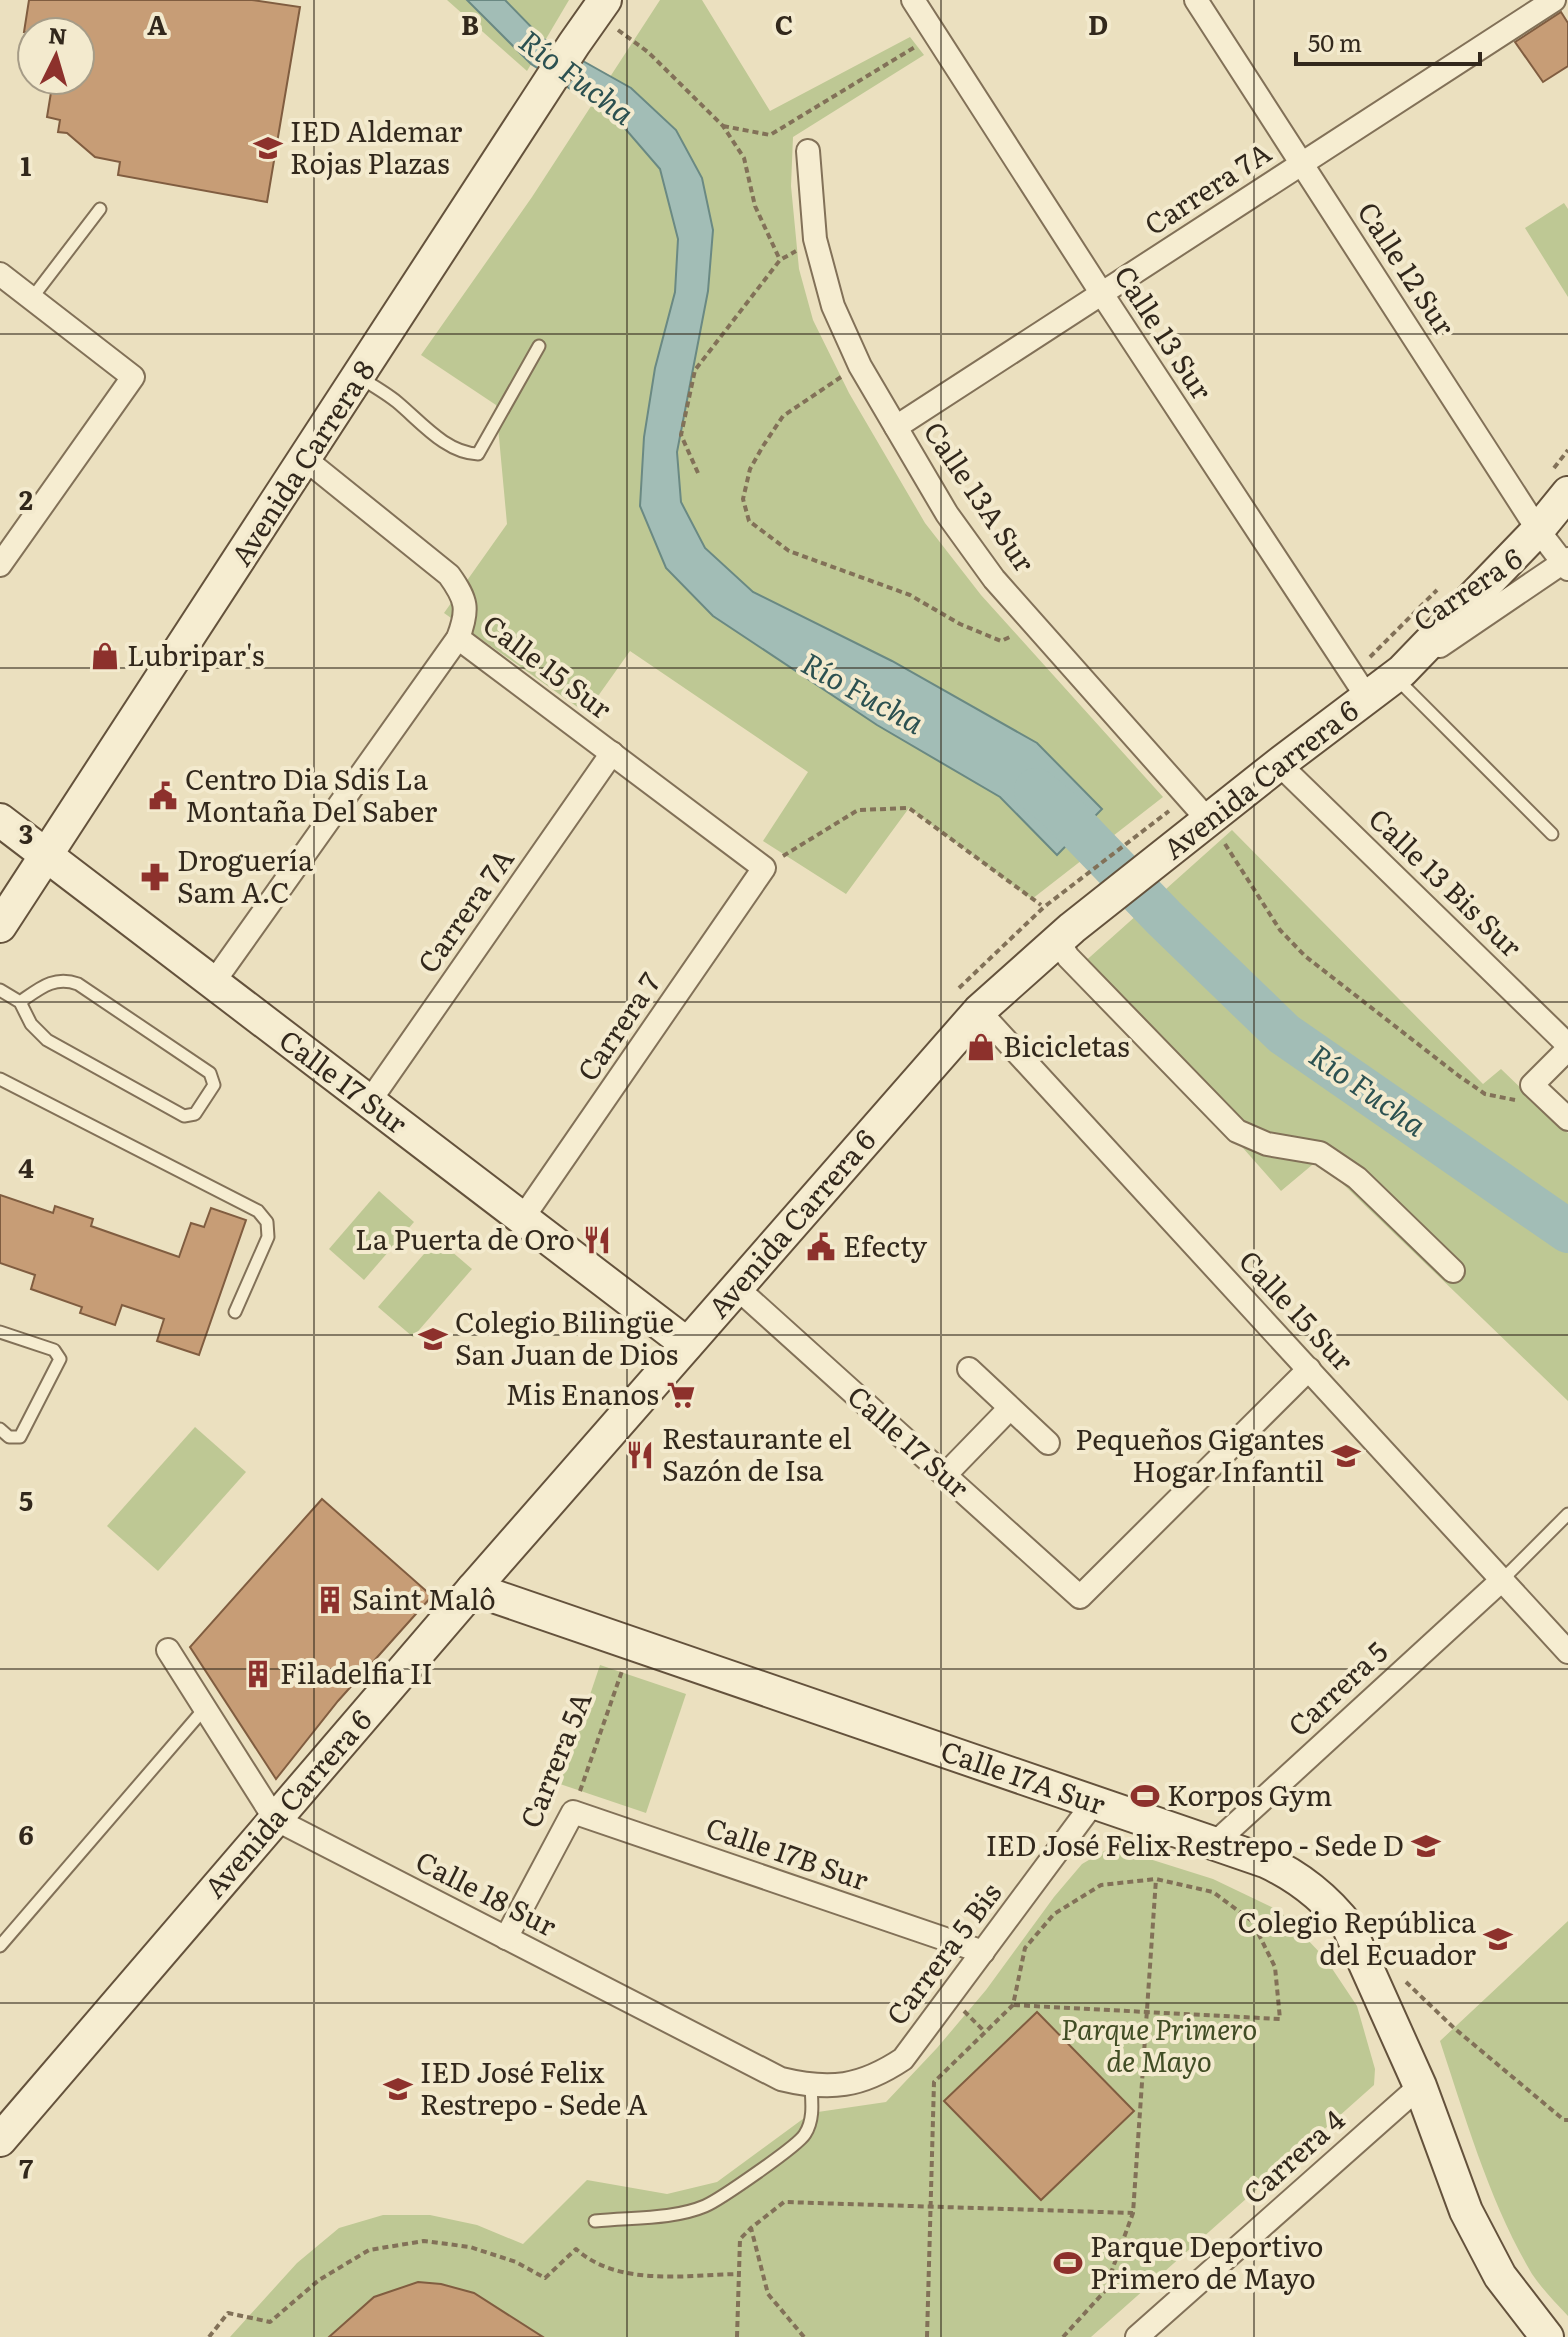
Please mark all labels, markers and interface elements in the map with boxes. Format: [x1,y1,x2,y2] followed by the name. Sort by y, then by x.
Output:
[147,4,167,43] text: A
[461,4,479,43] text: B
[775,4,793,43] text: C
[1088,4,1108,43] text: D
[16,16,96,96] north arrow
[1296,16,1480,66] scale bar
[47,17,69,52] text: N
[511,18,644,133] water label: Río Fucha
[1308,24,1362,59] text: 50 m
[290,109,463,183] place label: IED Aldemar Rojas Plazas
[1135,130,1279,244] street label: Carrera 7A
[253,133,283,163] school or university icon: IED Aldemar Rojas Plazas
[21,145,32,184] text: 1
[1349,193,1467,344] street label: Calle 12 Sur
[1105,256,1224,408] street label: Calle 13 Sur
[219,351,384,573] street label: Avenida Carrera 8
[915,412,1047,580] street label: Calle 13A Sur
[19,479,33,518] text: 2
[1404,536,1530,640] street label: Carrera 6
[475,603,622,728] street label: Calle 15 Sur
[127,633,264,675] place label: Lubripar's
[794,640,933,743] water label: Río Fucha
[90,641,120,671] shop icon: Lubripar's
[1153,689,1366,868] street label: Avenida Carrera 6
[185,757,438,831] place label: Centro Dia Sdis La Montaña Del Saber
[148,781,178,811] public building icon: Centro Dia Sdis La Montaña Del Saber
[1360,797,1533,966] street label: Calle 13 Bis Sur
[19,813,33,852] text: 3
[177,838,313,912] place label: Droguería Sam A.C
[406,839,523,981] street label: Carrera 7A
[140,862,170,892] pharmacy icon: Droguería Sam A.C
[566,963,669,1088] street label: Carrera 7
[271,1018,418,1143] street label: Calle 17 Sur
[1003,1024,1130,1066] place label: Bicicletas
[966,1032,996,1062] shop icon: Bicicletas
[1301,1032,1436,1145] water label: Río Fucha
[697,1119,884,1326] street label: Avenida Carrera 6
[18,1147,34,1186] text: 4
[355,1217,575,1259] place label: La Puerta de Oro
[843,1224,928,1266] place label: Efecty
[582,1225,612,1255] restaurant icon: La Puerta de Oro
[806,1232,836,1262] public building icon: Efecty
[1230,1240,1365,1380] street label: Calle 15 Sur
[455,1300,678,1374] place label: Colegio Bilingüe San Juan de Dios
[418,1324,448,1354] school or university icon: Colegio Bilingüe San Juan de Dios
[505,1372,659,1414] place label: Mis Enanos
[839,1374,980,1507] street label: Calle 17 Sur
[666,1380,696,1410] supermarket icon: Mis Enanos
[662,1416,852,1490] place label: Restaurante el Sazón de Isa
[1075,1417,1324,1491] place label: Pequeños Gigantes Hogar Infantil
[625,1440,655,1470] restaurant icon: Restaurante el Sazón de Isa
[1331,1441,1361,1471] school or university icon: Pequeños Gigantes Hogar Infantil
[19,1480,33,1519] text: 5
[352,1577,496,1619] place label: Saint Malô
[315,1585,345,1615] building icon: Saint Malô
[1277,1630,1396,1745] street label: Carrera 5
[280,1651,433,1693] place label: Filadelfia II
[243,1659,273,1689] building icon: Filadelfia II
[508,1685,601,1834] street label: Carrera 5A
[193,1699,380,1906] street label: Avenida Carrera 6
[936,1728,1112,1824] street label: Calle 17A Sur
[1167,1773,1332,1815] place label: Korpos Gym
[1130,1781,1160,1811] sports icon: Korpos Gym
[701,1805,875,1900] street label: Calle 17B Sur
[18,1814,34,1853] text: 6
[986,1823,1404,1865] place label: IED José Felix Restrepo - Sede D
[1411,1831,1441,1861] school or university icon: IED José Felix Restrepo - Sede D
[409,1839,565,1946] street label: Calle 18 Sur
[875,1873,1010,2033] street label: Carrera 5 Bis
[1237,1900,1477,1974] place label: Colegio República del Ecuador
[1483,1924,1513,1954] school or university icon: Colegio República del Ecuador
[1061,2007,1257,2081] park label: Parque Primero de Mayo
[420,2050,648,2124] place label: IED José Felix Restrepo - Sede A
[383,2074,413,2104] school or university icon: IED José Felix Restrepo - Sede A
[1233,2098,1353,2213] street label: Carrera 4
[19,2148,33,2187] text: 7
[1090,2224,1323,2298] place label: Parque Deportivo Primero de Mayo
[1053,2248,1083,2278] sports icon: Parque Deportivo Primero de Mayo

